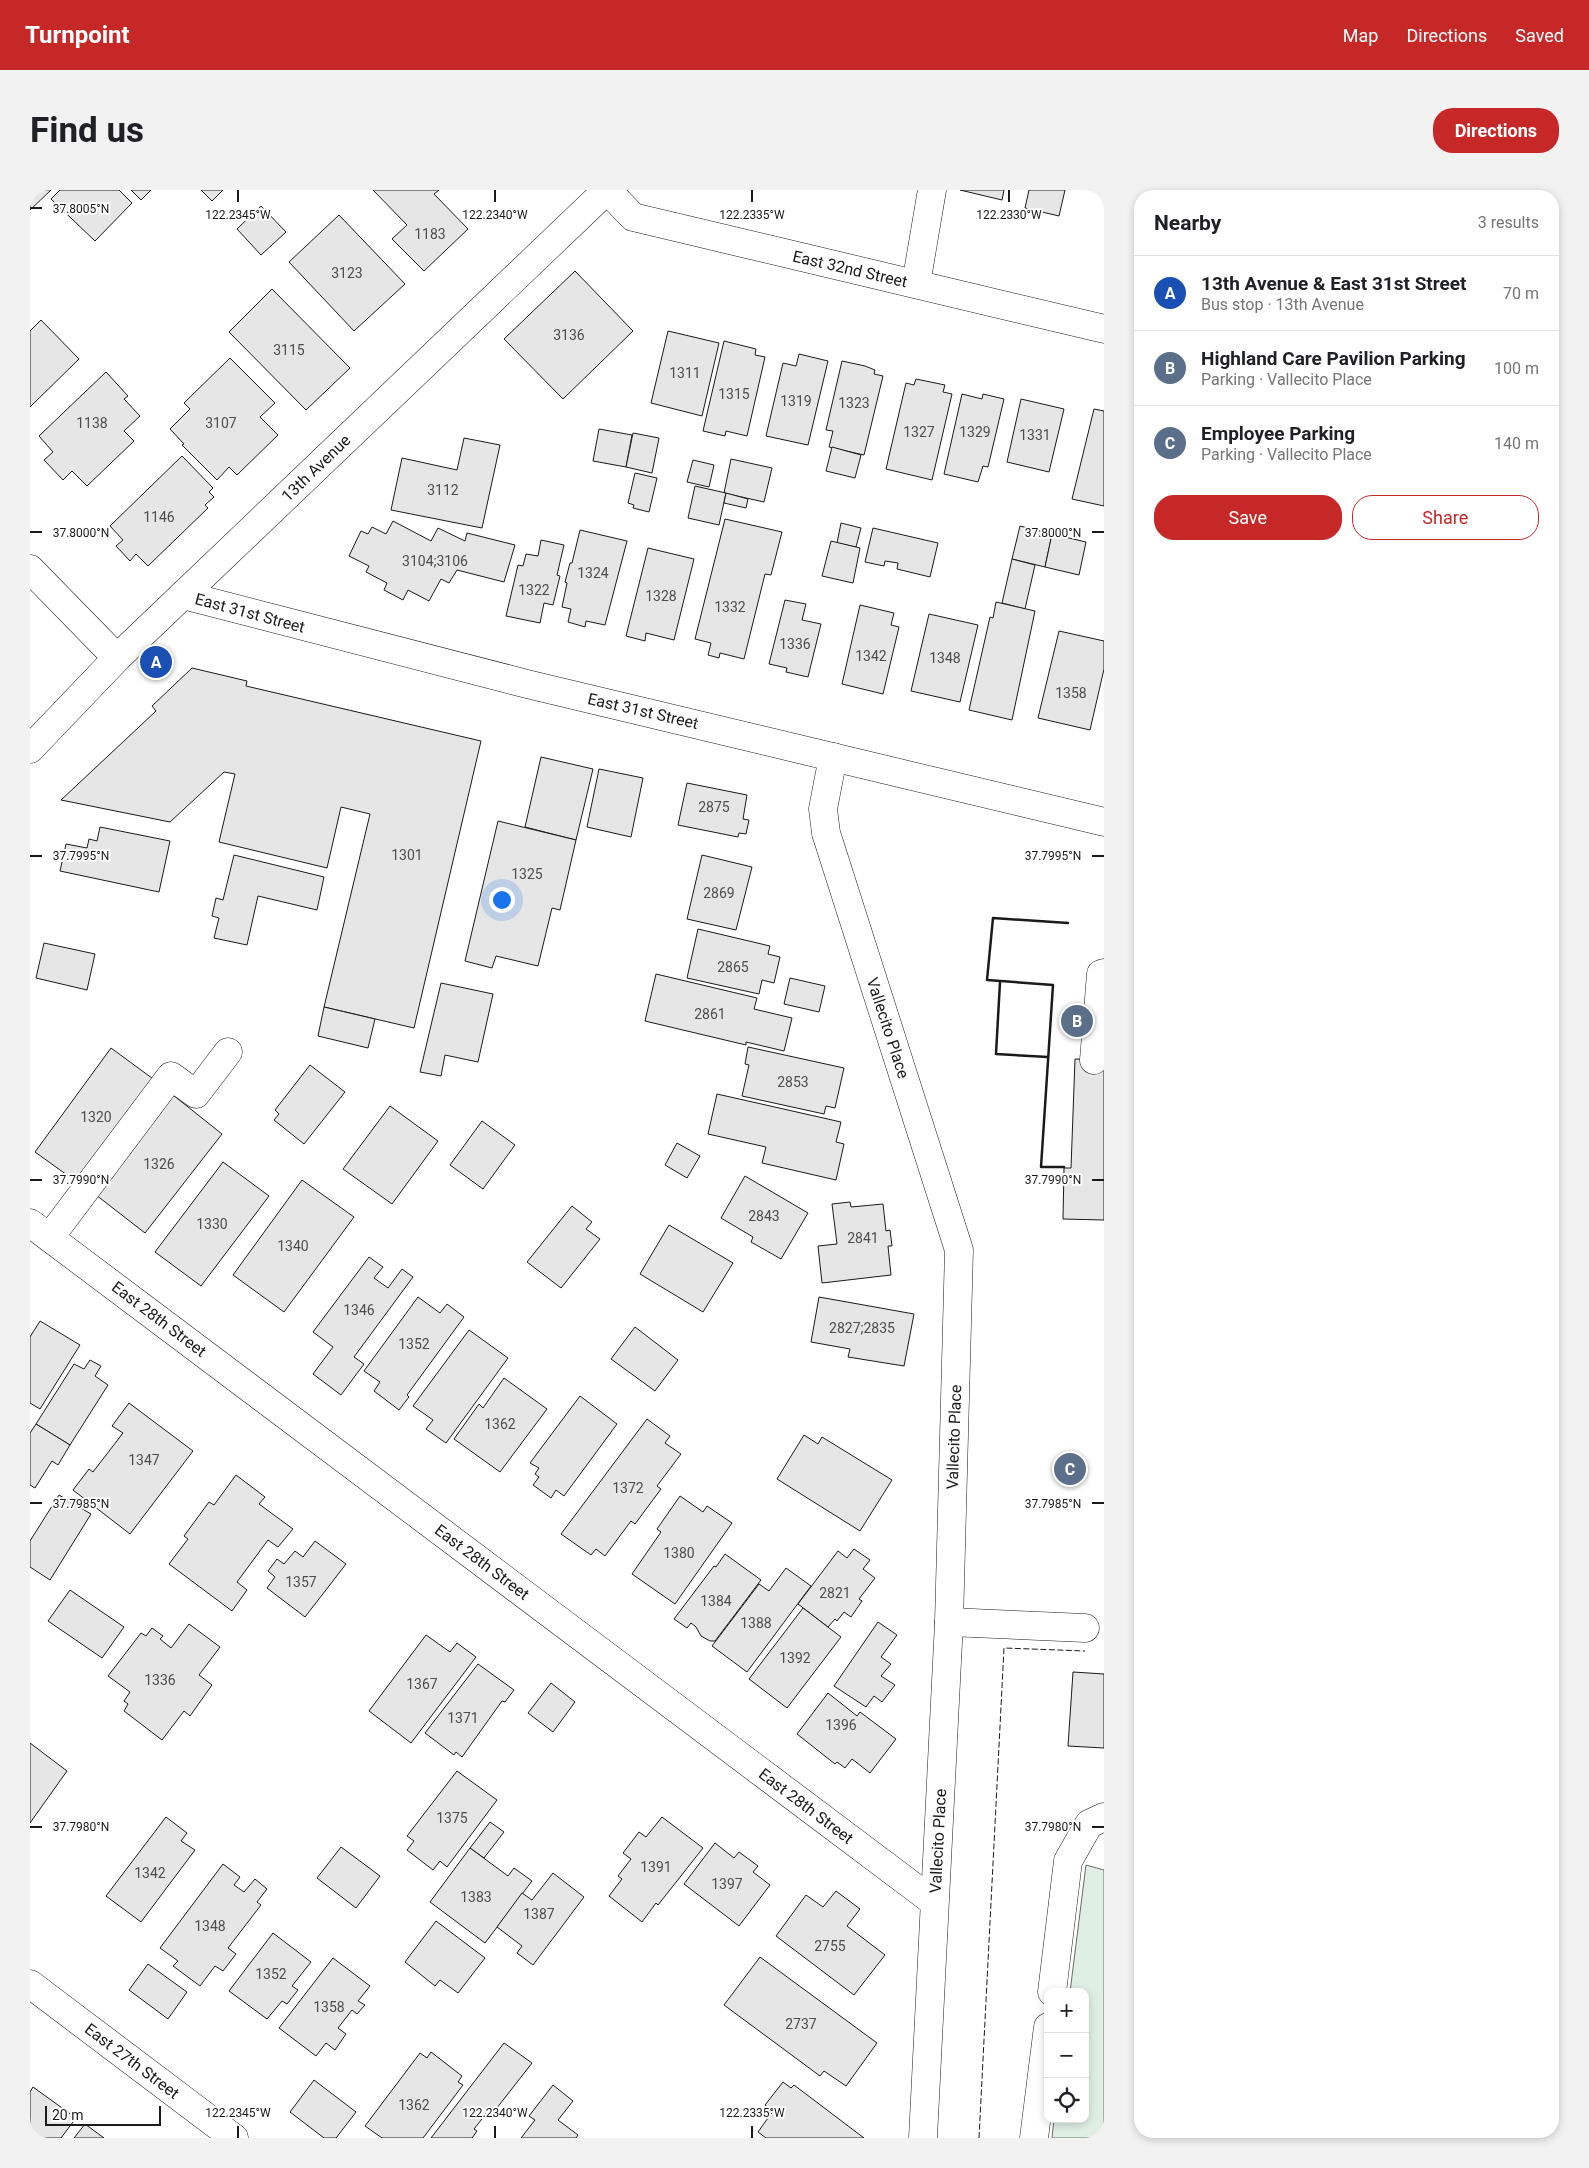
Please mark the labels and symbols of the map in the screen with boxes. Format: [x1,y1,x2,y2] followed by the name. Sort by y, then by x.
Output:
[53,202,109,216] text: 37.8005°N
[205,208,271,222] text: 122.2345°W
[462,208,528,222] text: 122.2340°W
[719,208,785,222] text: 122.2335°W
[976,208,1042,222] text: 122.2330°W
[414,226,446,242] house number: 1183
[791,247,909,291] street label: East 32nd Street
[331,265,363,281] house number: 3123
[553,327,585,343] house number: 3136
[273,342,305,358] house number: 3115
[669,365,701,381] house number: 1311
[718,386,750,402] house number: 1315
[780,393,812,409] house number: 1319
[838,395,870,411] house number: 1323
[76,415,108,431] house number: 1138
[205,415,237,431] house number: 3107
[903,424,935,440] house number: 1327
[959,424,991,440] house number: 1329
[1019,427,1051,443] house number: 1331
[278,430,354,506] street label: 13th Avenue
[427,482,459,498] house number: 3112
[143,509,175,525] house number: 1146
[53,526,109,540] text: 37.8000°N
[1025,526,1081,540] text: 37.8000°N
[402,553,468,569] house number: 3104;3106
[577,565,609,581] house number: 1324
[518,582,550,598] house number: 1322
[645,588,677,604] house number: 1328
[193,589,307,637] street label: East 31st Street
[714,599,746,615] house number: 1332
[779,636,811,652] house number: 1336
[140,643,172,681] pin: A
[855,648,887,664] house number: 1342
[929,650,961,666] house number: 1348
[1055,685,1087,701] house number: 1358
[586,689,700,733] street label: East 31st Street
[698,799,730,815] house number: 2875
[391,847,423,863] house number: 1301
[53,849,109,863] text: 37.7995°N
[1025,849,1081,863] text: 37.7995°N
[511,866,543,882] house number: 1325
[703,885,735,901] house number: 2869
[489,887,515,913] your location
[717,959,749,975] house number: 2865
[863,975,913,1081] street label: Vallecito Place
[1061,1002,1093,1040] pin: B
[694,1006,726,1022] house number: 2861
[777,1074,809,1090] house number: 2853
[80,1109,112,1125] house number: 1320
[143,1156,175,1172] house number: 1326
[53,1173,109,1187] text: 37.7990°N
[1025,1173,1081,1187] text: 37.7990°N
[748,1208,780,1224] house number: 2843
[196,1216,228,1232] house number: 1330
[847,1230,879,1246] house number: 2841
[277,1238,309,1254] house number: 1340
[108,1277,210,1361] street label: East 28th Street
[343,1302,375,1318] house number: 1346
[829,1320,895,1336] house number: 2827;2835
[398,1336,430,1352] house number: 1352
[943,1384,965,1490] street label: Vallecito Place
[484,1416,516,1432] house number: 1362
[1054,1450,1086,1488] pin: C
[128,1452,160,1468] house number: 1347
[612,1480,644,1496] house number: 1372
[53,1497,109,1511] text: 37.7985°N
[1025,1497,1081,1511] text: 37.7985°N
[431,1520,533,1604] street label: East 28th Street
[663,1545,695,1561] house number: 1380
[285,1574,317,1590] house number: 1357
[819,1585,851,1601] house number: 2821
[700,1593,732,1609] house number: 1384
[740,1615,772,1631] house number: 1388
[779,1650,811,1666] house number: 1392
[144,1672,176,1688] house number: 1336
[406,1676,438,1692] house number: 1367
[447,1710,479,1726] house number: 1371
[825,1717,857,1733] house number: 1396
[755,1764,857,1848] street label: East 28th Street
[926,1788,950,1894] street label: Vallecito Place
[436,1810,468,1826] house number: 1375
[53,1820,109,1834] text: 37.7980°N
[1025,1820,1081,1834] text: 37.7980°N
[640,1859,672,1875] house number: 1391
[134,1865,166,1881] house number: 1342
[711,1876,743,1892] house number: 1397
[460,1889,492,1905] house number: 1383
[523,1906,555,1922] house number: 1387
[194,1918,226,1934] house number: 1348
[814,1938,846,1954] house number: 2755
[255,1966,287,1982] house number: 1352
[313,1999,345,2015] house number: 1358
[785,2016,817,2032] house number: 2737
[81,2019,183,2103] street label: East 27th Street
[398,2097,430,2113] house number: 1362
[45,2103,161,2126] scale bar
[205,2106,271,2120] text: 122.2345°W
[462,2106,528,2120] text: 122.2340°W
[719,2106,785,2120] text: 122.2335°W

